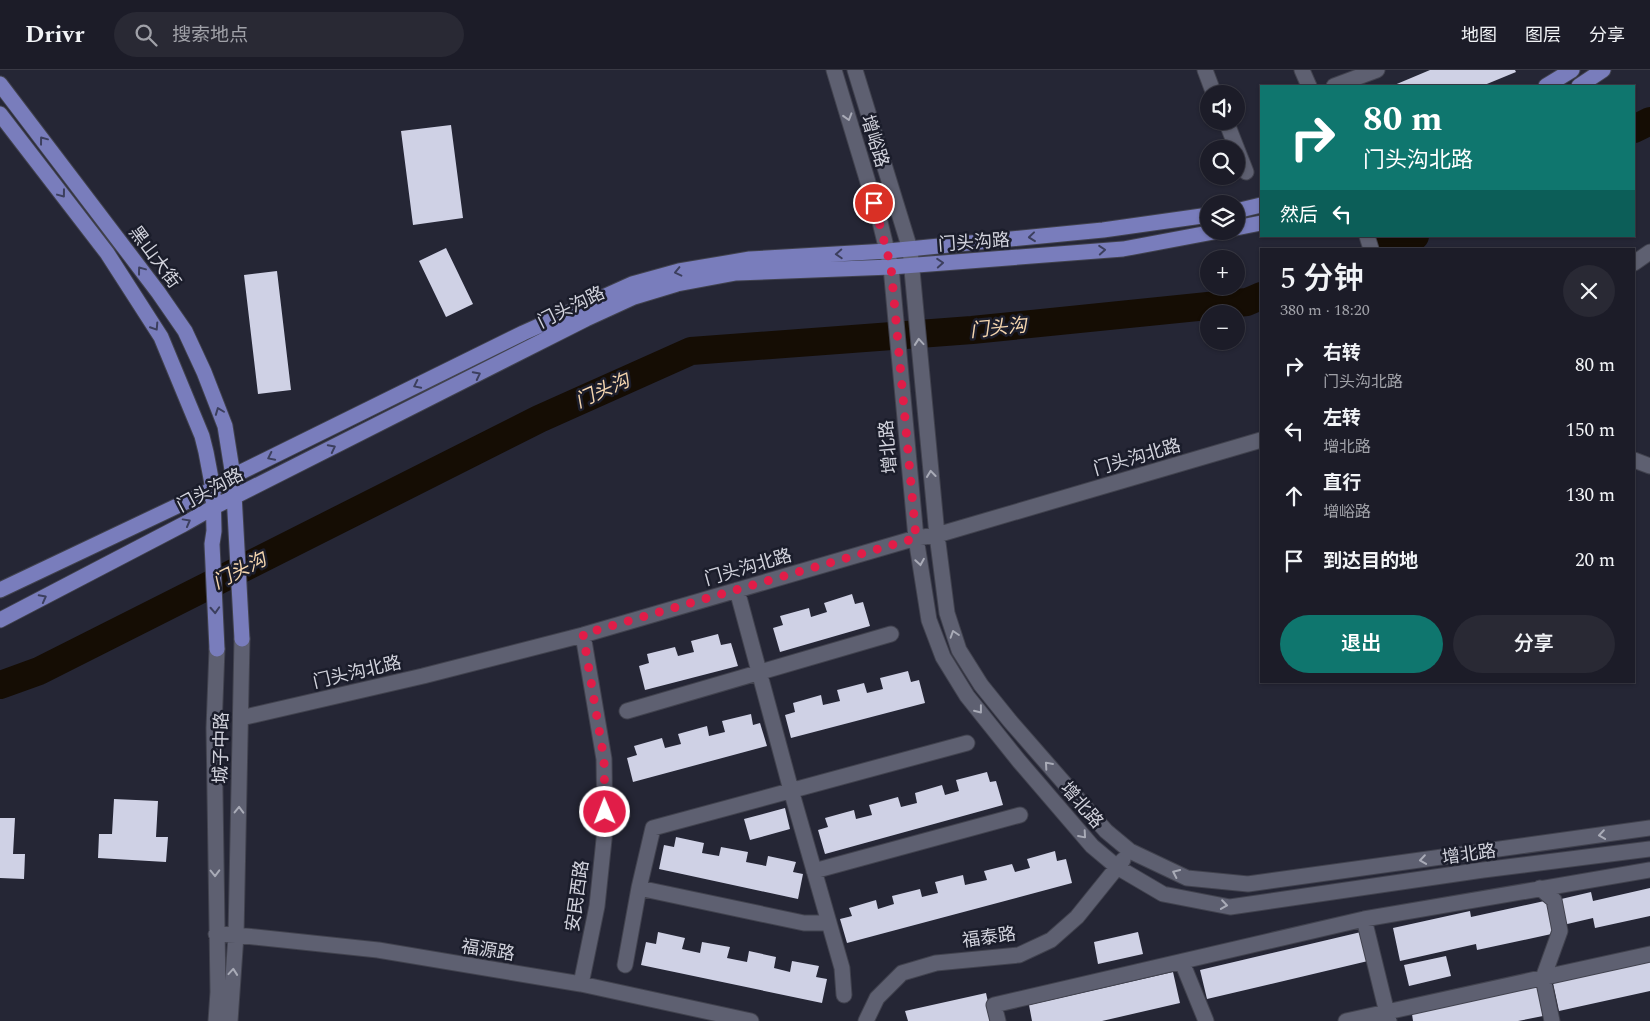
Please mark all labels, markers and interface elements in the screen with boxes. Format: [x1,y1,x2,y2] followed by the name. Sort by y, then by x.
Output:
[114,12,464,57] search box
[25,17,84,53] text: Drivr
[132,21,160,49] icon: search
[172,21,248,50] text: 搜索地点
[1461,22,1497,49] text: 地图
[1525,22,1561,49] text: 图层
[1589,22,1625,49] text: 分享
[1200,85,1245,350] map controls
[1200,85,1245,130] button: sound
[1363,93,1443,146] text: 80 m
[1280,105,1345,170] icon: right
[854,111,895,171] street label: 增峪路
[842,112,852,120] one-way arrow
[40,137,49,146] one-way arrow
[1200,140,1245,185] button: search
[1363,144,1473,177] text: 门头沟北路
[853,182,895,224] pin
[56,188,64,197] one-way arrow
[860,189,888,217] icon: arrive
[1200,195,1245,240] button: layers
[1328,200,1356,228] icon: left
[1280,201,1318,230] text: 然后
[122,220,187,294] street label: 黑山大街
[937,227,1011,258] street label: 门头沟路
[1028,231,1036,242] one-way arrow
[1098,245,1106,256] one-way arrow
[835,248,843,259] one-way arrow
[1200,250,1245,295] button: +
[1280,256,1364,302] text: 5 分钟
[936,258,944,269] one-way arrow
[1563,265,1615,317] button: close
[673,266,682,277] one-way arrow
[139,267,147,276] one-way arrow
[533,280,609,335] street label: 门头沟路
[1280,298,1370,322] text: 380 m · 18:20
[1200,305,1245,350] button: −
[968,311,1030,346] water label: 门头沟
[148,322,158,331] one-way arrow
[914,338,925,346] one-way arrow
[1323,339,1361,368] text: 右转
[1575,351,1615,380] text: 80 m
[1280,352,1308,380] icon: right
[571,366,636,416] water label: 门头沟
[1323,370,1403,394] text: 门头沟北路
[472,371,481,381] one-way arrow
[413,379,422,389] one-way arrow
[1323,404,1361,433] text: 左转
[215,408,225,416] one-way arrow
[1565,416,1615,445] text: 150 m
[1280,417,1308,445] icon: left
[873,419,904,475] street label: 增北路
[1090,432,1184,483] street label: 门头沟北路
[1323,435,1371,459] text: 增北路
[327,444,336,454] one-way arrow
[268,451,277,461] one-way arrow
[172,462,248,519] street label: 门头沟路
[926,469,937,477] one-way arrow
[1323,469,1361,498] text: 直行
[1565,481,1615,510] text: 130 m
[1280,482,1308,510] icon: ahead
[1323,500,1371,524] text: 增峪路
[182,519,191,529] one-way arrow
[701,542,795,593] street label: 门头沟北路
[208,545,273,597] water label: 门头沟
[1575,546,1615,575] text: 20 m
[1280,547,1308,575] icon: arrive
[1323,547,1418,576] text: 到达目的地
[914,557,924,566] one-way arrow
[38,594,47,604] one-way arrow
[210,606,221,614] one-way arrow
[1280,615,1443,673] button: 退出
[1453,615,1615,673] button: 分享
[949,630,959,639] one-way arrow
[310,649,404,696] street label: 门头沟北路
[973,704,981,713] one-way arrow
[207,712,236,784] street label: 城子中路
[1045,761,1054,770] one-way arrow
[1054,776,1110,835] street label: 增北路
[578,785,630,837] position arrow
[234,806,244,814] one-way arrow
[1077,829,1086,838] one-way arrow
[1597,829,1605,840] one-way arrow
[1440,837,1498,872] street label: 增北路
[1419,854,1427,865] one-way arrow
[559,859,596,934] street label: 安民西路
[210,869,220,877] one-way arrow
[1173,869,1182,879] one-way arrow
[1221,899,1229,910] one-way arrow
[960,920,1018,955] street label: 福泰路
[459,933,517,968] street label: 福源路
[227,968,238,976] one-way arrow

